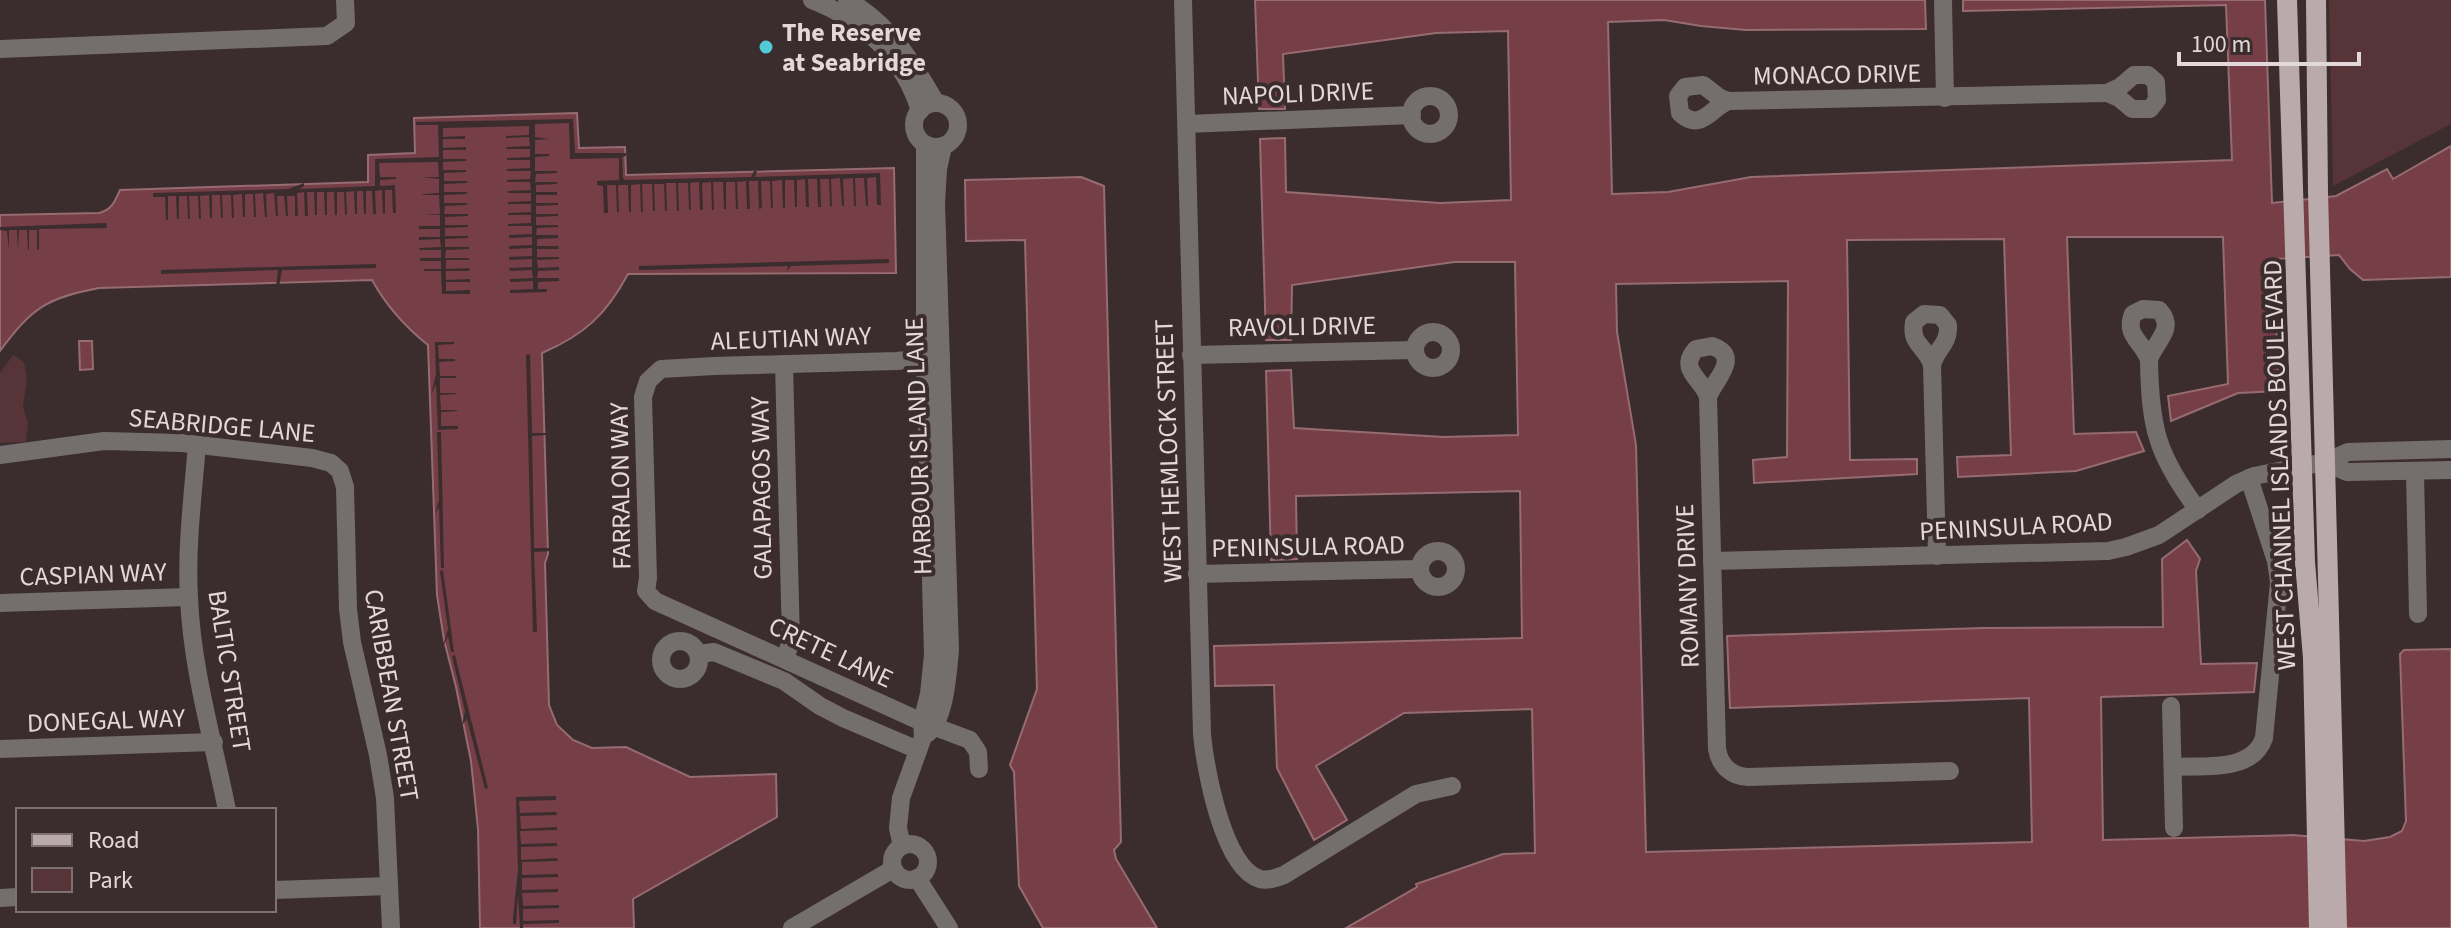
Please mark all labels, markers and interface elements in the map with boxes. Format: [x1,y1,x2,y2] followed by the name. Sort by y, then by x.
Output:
[782,14,926,81] place label: The Reserve at Seabridge
[2179,16,2359,66] scale bar
[2191,27,2251,62] text: 100 m
[757,38,775,56] marker: The Reserve at Seabridge
[1753,55,1921,94] street label: MONACO DRIVE
[1221,72,1375,115] street label: NAPOLI DRIVE
[2254,259,2305,671] street label: WEST CHANNEL ISLANDS BOULEVARD
[1228,307,1376,346] street label: RAVOLI DRIVE
[896,316,941,576] street label: HARBOUR ISLAND LANE
[710,317,873,360] street label: ALEUTIAN WAY
[1145,318,1192,584] street label: WEST HEMLOCK STREET
[741,395,782,580] street label: GALAPAGOS WAY
[127,399,317,452] street label: SEABRIDGE LANE
[601,401,640,570] street label: FARRALON WAY
[1666,503,1709,669] street label: ROMANY DRIVE
[1918,503,2114,550] street label: PENINSULA ROAD
[1211,526,1405,567] street label: PENINSULA ROAD
[19,553,168,596] street label: CASPIAN WAY
[355,586,428,804] street label: CARIBBEAN STREET
[198,588,261,755] street label: BALTIC STREET
[762,607,899,697] street label: CRETE LANE
[26,699,186,742] street label: DONEGAL WAY
[16,808,276,912] legend
[88,823,140,858] text: Road
[88,863,133,898] text: Park

